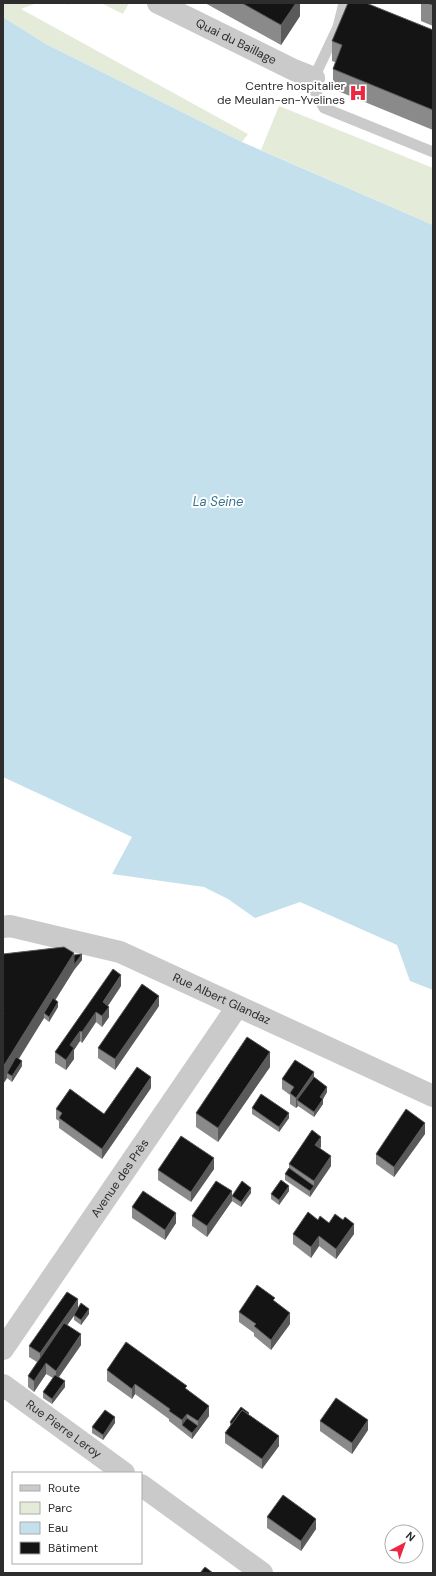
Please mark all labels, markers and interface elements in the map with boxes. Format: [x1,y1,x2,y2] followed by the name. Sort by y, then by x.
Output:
[193,15,279,68] street label: Quai du Baillage
[217,78,346,108] place label: Centre hospitalier de Meulan-en-Yvelines
[348,83,368,103] hospital icon: Centre hospitalier de Meulan-en-Yvelines
[193,493,243,510] water label: La Seine
[170,969,273,1028] street label: Rue Albert Glandaz
[87,1136,152,1221] street label: Avenue des Près
[23,1396,105,1462] street label: Rue Pierre Leroy
[12,1472,142,1564] legend
[48,1480,80,1496] text: Route
[48,1500,72,1516] text: Parc
[48,1520,68,1536] text: Eau
[384,1524,424,1564] north arrow
[403,1529,418,1544] text: N
[48,1540,99,1556] text: Bâtiment

